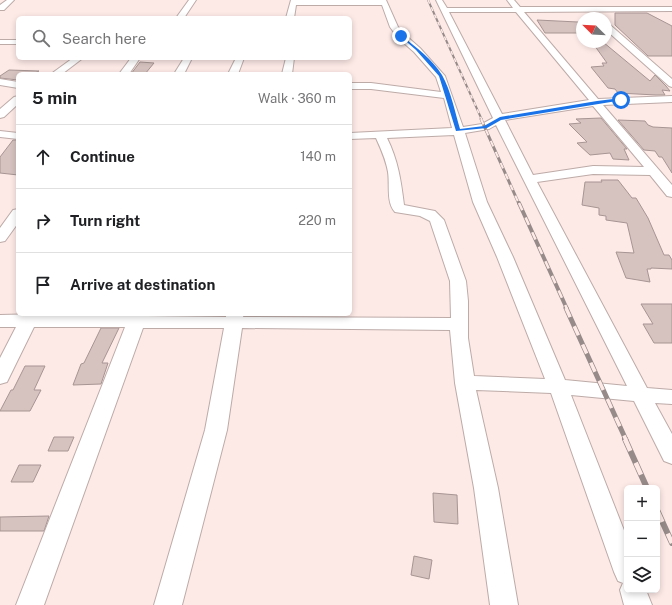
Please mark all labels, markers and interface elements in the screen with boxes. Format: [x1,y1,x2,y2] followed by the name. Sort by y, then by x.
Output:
[576,12,612,48] north arrow
[16,16,352,60] search box
[30,27,52,49] icon: search
[392,27,410,45] route end
[62,30,146,47] text: Search here
[32,88,77,108] text: 5 min
[258,91,336,106] text: Walk · 360 m
[612,91,630,109] route start
[32,146,54,168] icon: ahead
[70,148,135,165] text: Continue
[300,149,336,164] text: 140 m
[32,210,54,232] icon: right
[70,212,140,229] text: Turn right
[298,213,336,228] text: 220 m
[32,274,54,296] icon: arrive
[70,276,215,293] text: Arrive at destination
[624,485,660,593] map controls
[624,485,660,521] button: +
[624,521,660,557] button: −
[624,557,660,593] button: layers

